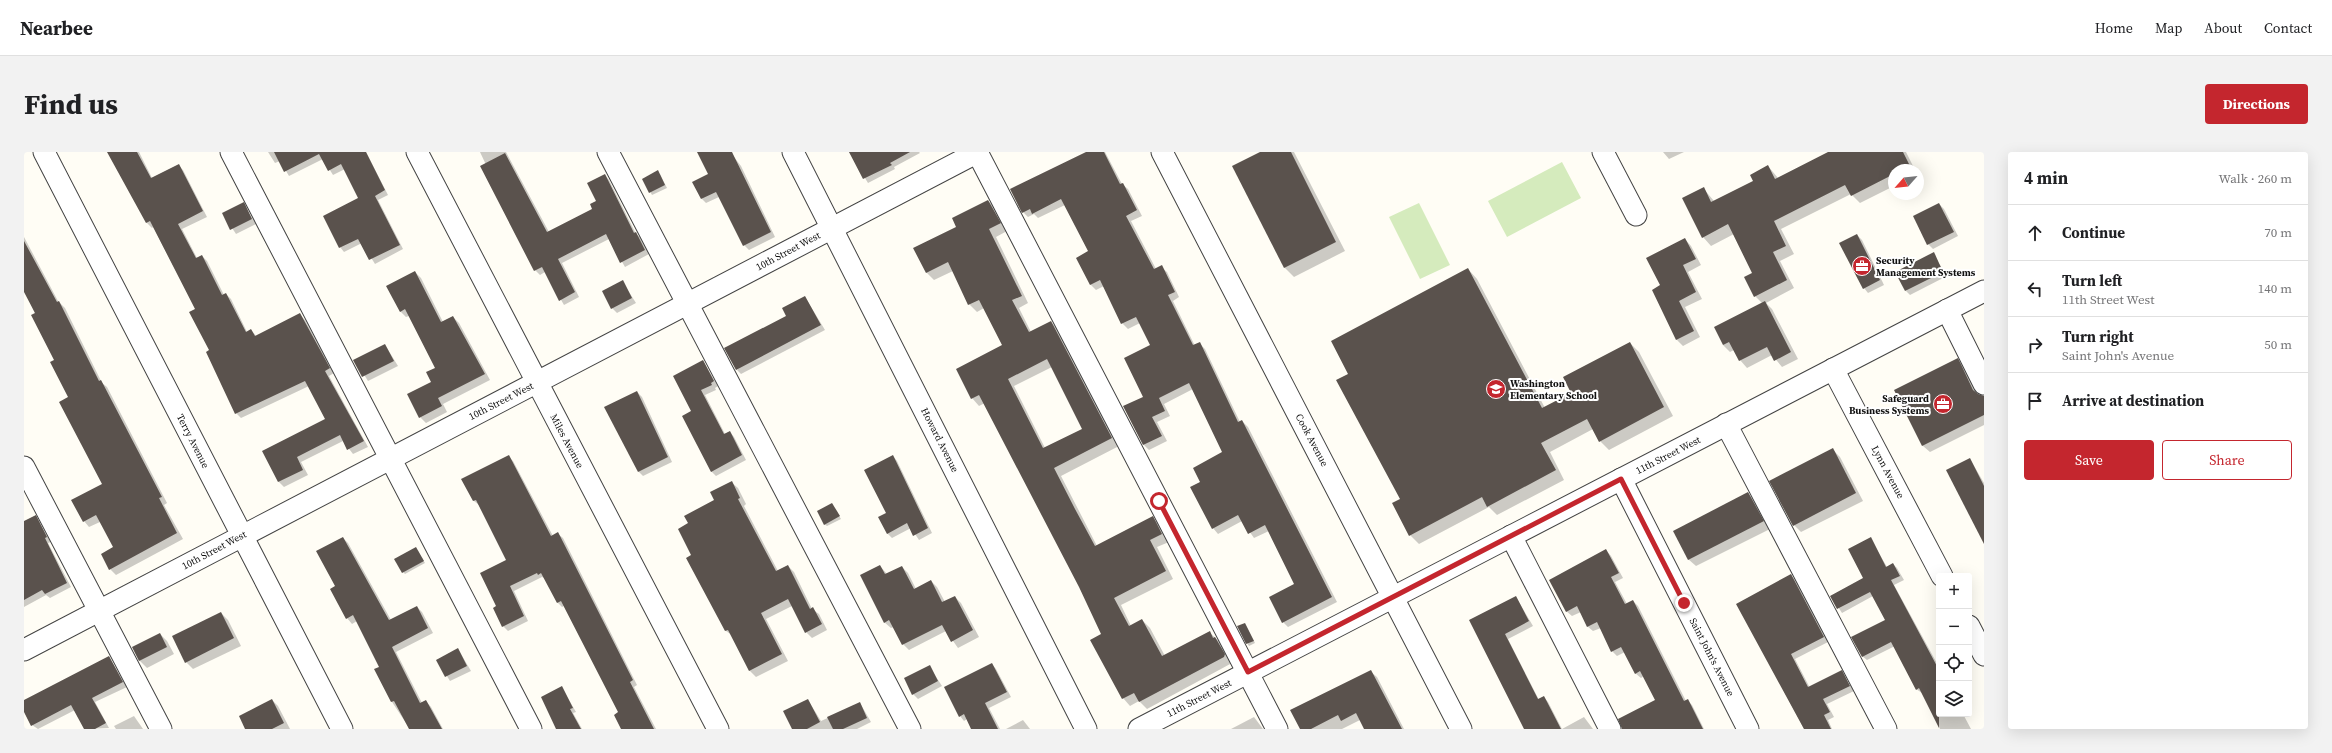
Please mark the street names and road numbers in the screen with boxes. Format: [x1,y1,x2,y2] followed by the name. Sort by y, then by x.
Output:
[754,228,823,273] street label: 10th Street West
[466,379,536,423] street label: 10th Street West
[918,406,962,474] street label: Howard Avenue
[1293,411,1331,469] street label: Cook Avenue
[174,412,212,470] street label: Terry Avenue
[547,412,587,470] street label: Miles Avenue
[1633,433,1703,477] street label: 11th Street West
[1869,443,1907,501] street label: Lynn Avenue
[180,527,249,572] street label: 10th Street West
[1687,616,1737,698] street label: Saint John's Avenue
[1164,676,1234,720] street label: 11th Street West

